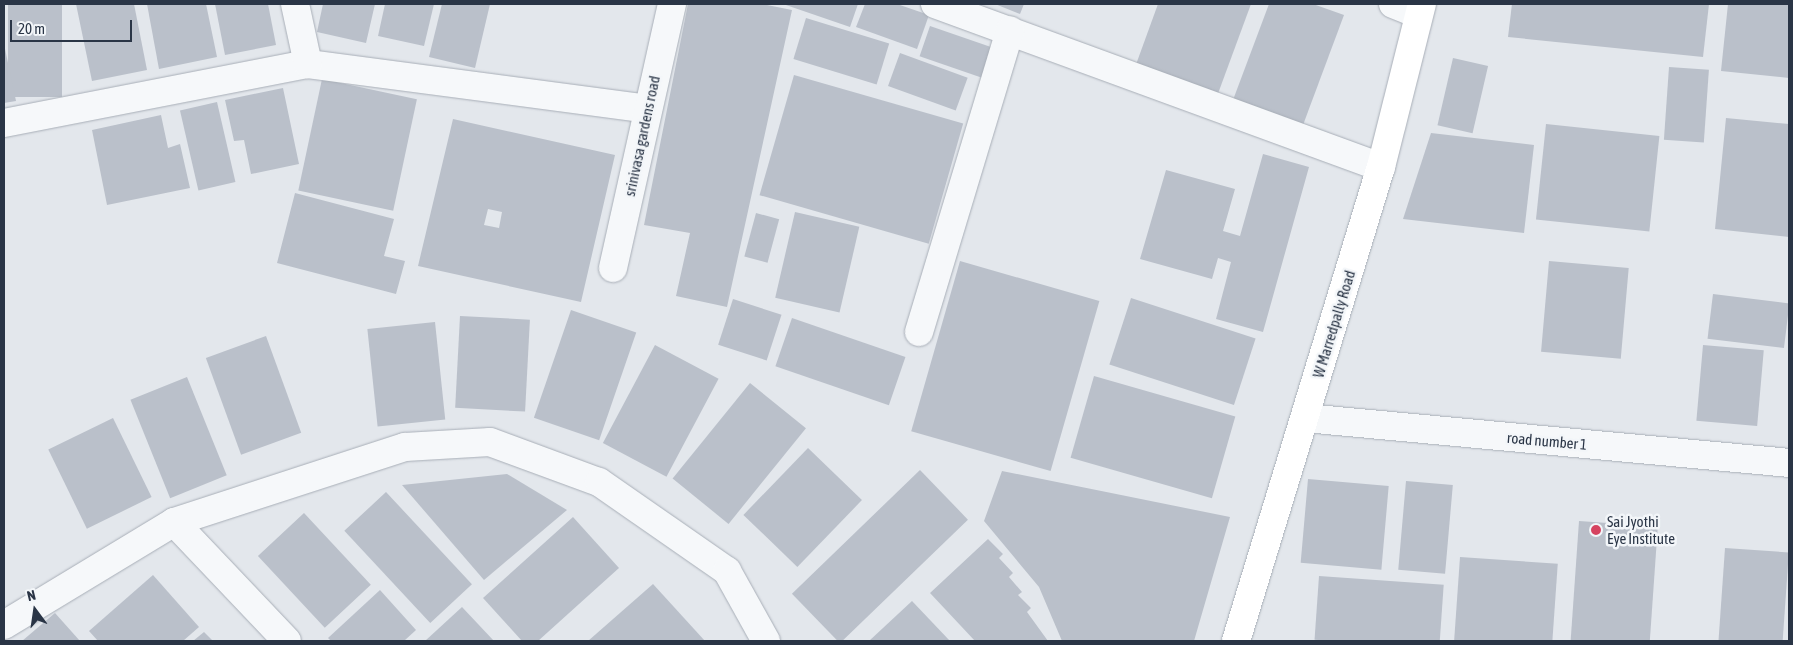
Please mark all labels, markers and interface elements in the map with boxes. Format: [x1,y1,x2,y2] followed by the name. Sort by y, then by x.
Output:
[12,10,135,42] scale bar
[18,20,45,37] text: 20 m
[620,74,664,198] street label: srinivasa gardens road
[1309,268,1359,380] street label: W Marredpally Road
[1506,429,1588,453] street label: road number 1
[1607,512,1675,547] place label: Sai Jyothi Eye Institute
[1589,523,1603,537] marker: Sai Jyothi Eye Institute
[10,585,60,635] north arrow
[25,587,37,604] text: N

